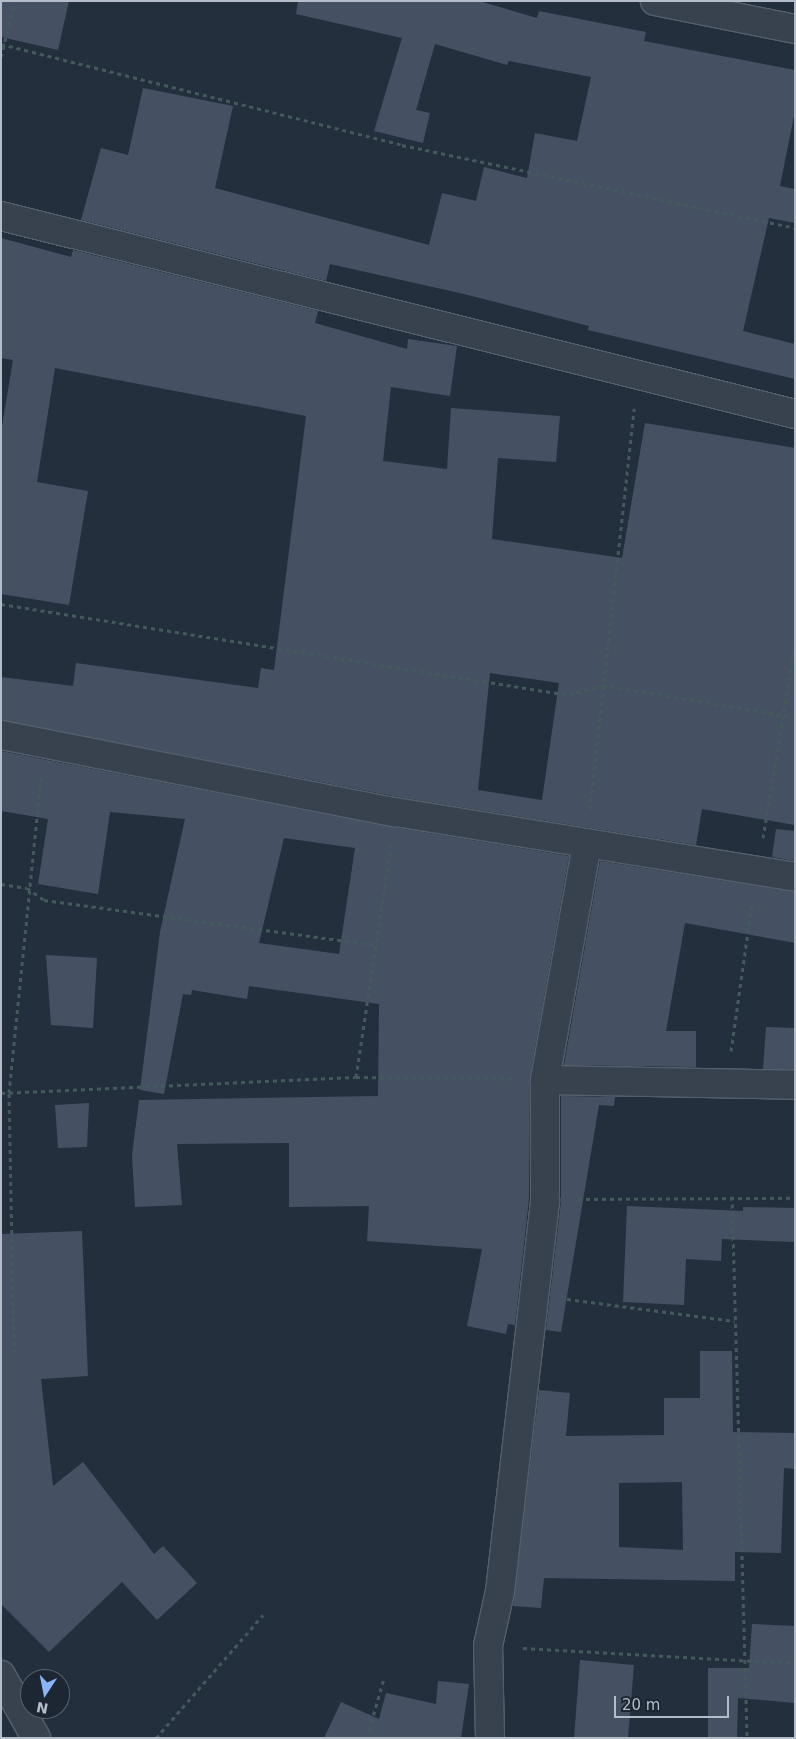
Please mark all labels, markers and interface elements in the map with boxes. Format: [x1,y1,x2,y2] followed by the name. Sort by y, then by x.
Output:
[20,1669,70,1719] north arrow
[616,1686,731,1718] scale bar
[622,1696,660,1714] text: 20 m
[35,1699,50,1717] text: N

